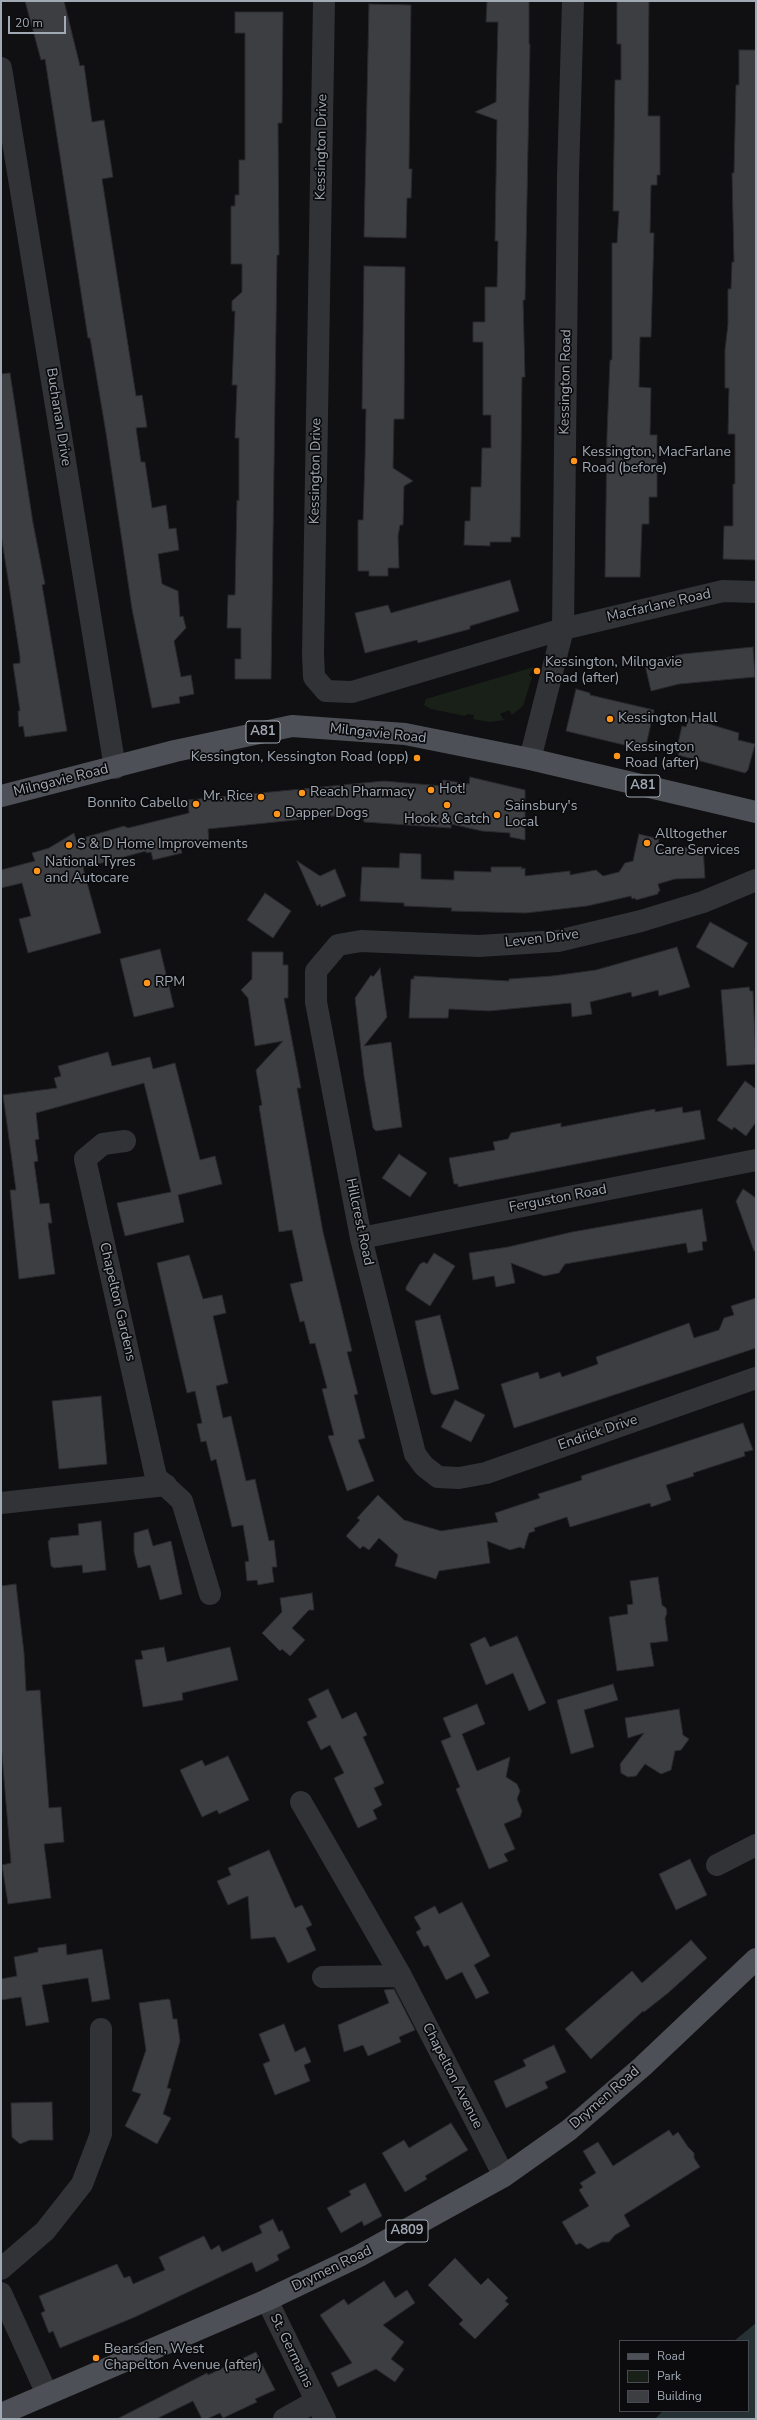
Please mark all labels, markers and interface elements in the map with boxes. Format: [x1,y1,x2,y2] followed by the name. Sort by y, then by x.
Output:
[10,8,68,34] scale bar
[15,15,43,31] text: 20 m
[313,94,331,200] street label: Kessington Drive
[557,329,575,435] street label: Kessington Road
[42,367,74,467] street label: Buchanan Drive
[307,418,325,524] street label: Kessington Drive
[582,445,731,478] place label: Kessington, MacFarlane Road (before)
[569,456,579,466] marker: Kessington, MacFarlane Road (before)
[605,586,713,626] street label: Macfarlane Road
[545,655,682,688] place label: Kessington, Milngavie Road (after)
[532,666,542,676] marker: Kessington, Milngavie Road (after)
[618,711,717,727] place label: Kessington Hall
[605,714,615,724] marker: Kessington Hall
[246,721,280,743] road number: A81
[329,721,427,747] street label: Milngavie Road
[625,740,699,772] place label: Kessington Road (after)
[191,750,409,766] place label: Kessington, Kessington Road (opp)
[612,751,622,761] marker: Kessington Road (after)
[412,753,422,763] marker: Kessington, Kessington Road (opp)
[12,761,110,801] street label: Milngavie Road
[626,775,660,797] road number: A81
[439,782,465,798] place label: Hot!
[310,785,414,801] place label: Reach Pharmacy
[426,785,436,795] marker: Hot!
[297,788,307,798] marker: Reach Pharmacy
[203,789,253,805] place label: Mr. Rice
[256,792,266,802] marker: Mr. Rice
[87,796,188,812] place label: Bonnito Cabello
[191,799,201,809] marker: Bonnito Cabello
[505,799,577,832] place label: Sainsbury's Local
[442,800,452,810] marker: Hook & Catch
[285,806,368,822] place label: Dapper Dogs
[272,809,282,819] marker: Dapper Dogs
[492,810,502,820] marker: Sainsbury's Local
[404,812,490,828] place label: Hook & Catch
[655,827,740,860] place label: Alltogether Care Services
[77,837,248,853] place label: S & D Home Improvements
[642,838,652,848] marker: Alltogether Care Services
[64,840,74,850] marker: S & D Home Improvements
[45,855,136,888] place label: National Tyres and Autocare
[32,866,42,876] marker: National Tyres and Autocare
[504,926,580,952] street label: Leven Drive
[155,975,185,991] place label: RPM
[142,978,152,988] marker: RPM
[342,1177,376,1267] street label: Hillcrest Road
[508,1181,608,1217] street label: Ferguston Road
[95,1241,139,1363] street label: Chapelton Gardens
[556,1412,640,1454] street label: Endrick Drive
[418,2020,486,2132] street label: Chapelton Avenue
[567,2063,643,2133] street label: Drymen Road
[386,2220,428,2242] road number: A809
[289,2242,375,2296] street label: Drymen Road
[266,2311,316,2391] street label: St. Germains
[619,2340,749,2412] legend
[104,2342,262,2374] place label: Bearsden, West Chapelton Avenue (after)
[657,2348,685,2364] text: Road
[91,2353,101,2363] marker: Bearsden, West Chapelton Avenue (after)
[657,2368,681,2384] text: Park
[657,2388,702,2404] text: Building

